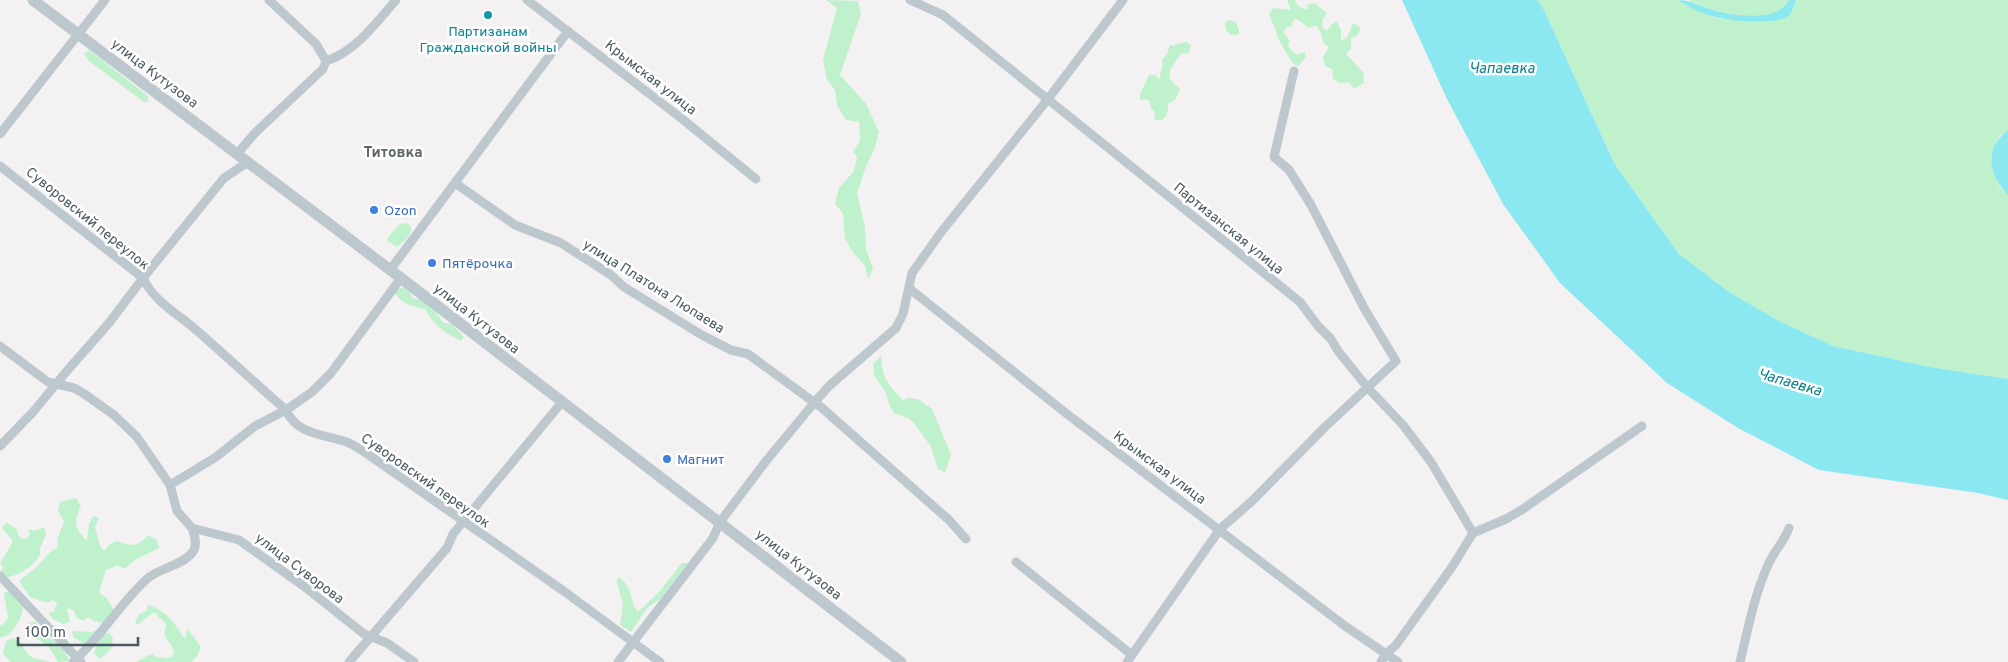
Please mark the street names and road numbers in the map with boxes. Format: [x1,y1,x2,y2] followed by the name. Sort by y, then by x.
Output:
[107,36,201,112] street label: улица Кутузова
[601,37,699,119] street label: Крымская улица
[22,164,152,274] street label: Суворовский переулок
[1170,180,1286,279] street label: Партизанская улица
[579,237,727,338] street label: улица Платона Люпаева
[430,280,523,358] street label: улица Кутузова
[1109,428,1209,509] street label: Крымская улица
[357,430,493,532] street label: Суворовский переулок
[752,526,845,604] street label: улица Кутузова
[251,530,347,608] street label: улица Суворова

